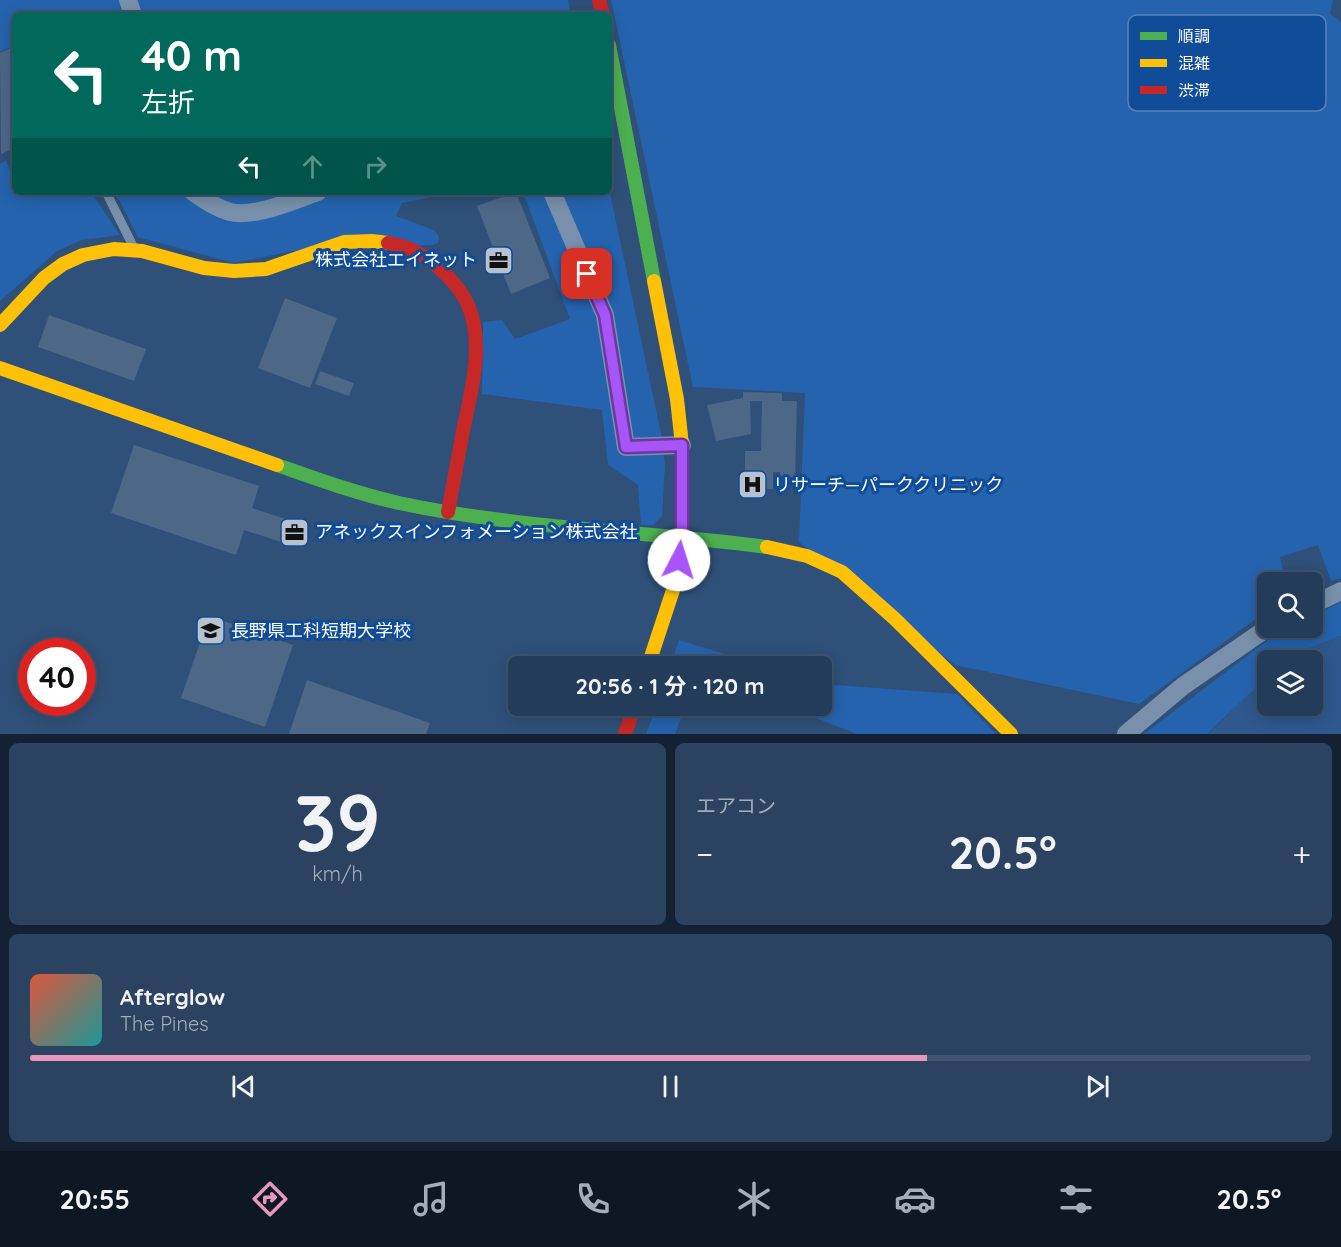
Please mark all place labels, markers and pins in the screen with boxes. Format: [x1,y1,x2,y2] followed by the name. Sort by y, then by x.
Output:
[482,244,514,276] office icon: 株式会社エイネット
[315,248,477,271] place label: 株式会社エイネット
[561,248,612,299] pin
[736,469,768,501] hospital icon: リサーチ―パーククリニック
[773,473,1003,496] place label: リサーチ―パーククリニック
[278,516,310,548] office icon: アネックスインフォメーション株式会社
[315,520,638,543] place label: アネックスインフォメーション株式会社
[194,615,226,647] school or university icon: 長野県工科短期大学校
[231,619,411,642] place label: 長野県工科短期大学校

